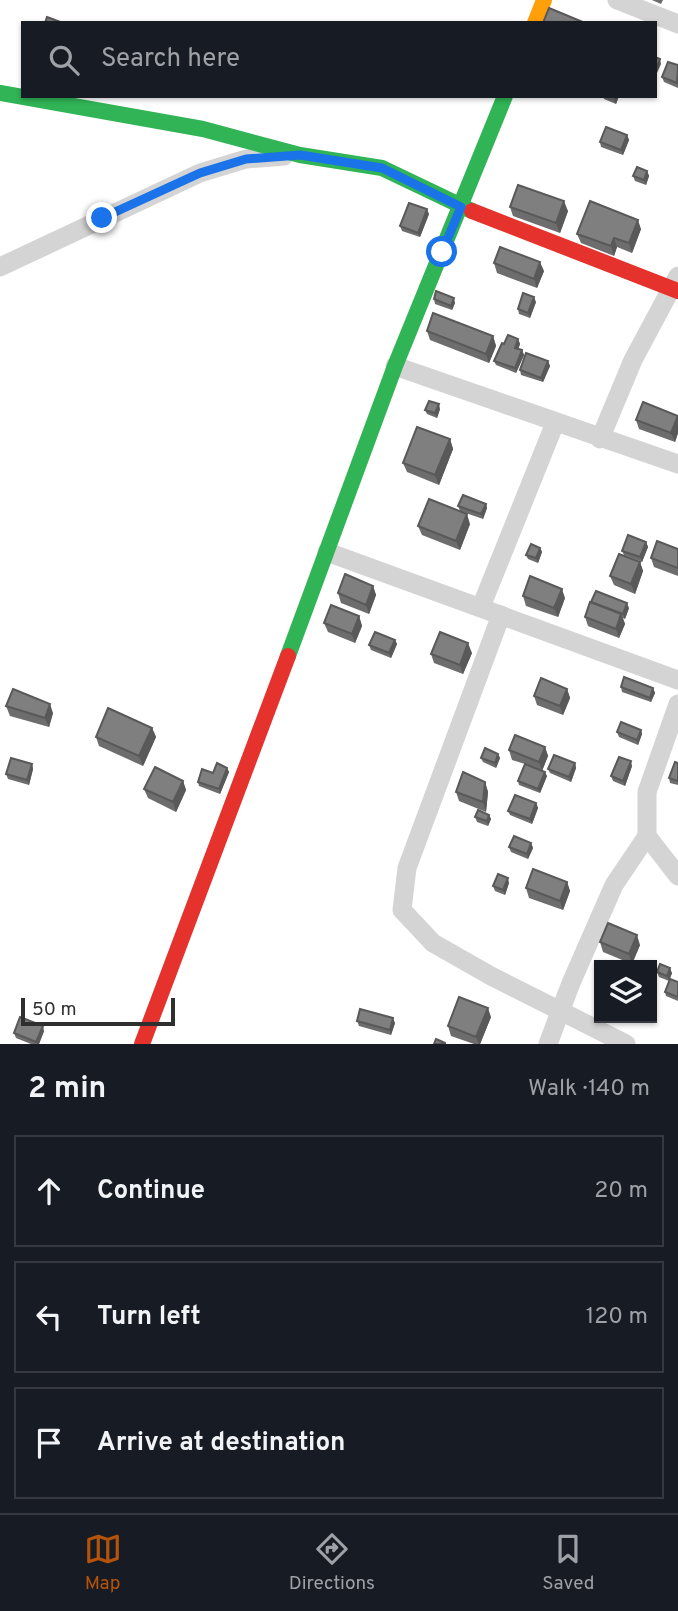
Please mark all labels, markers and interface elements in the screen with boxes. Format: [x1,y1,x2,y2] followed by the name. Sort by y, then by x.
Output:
[21,21,657,98] search box
[45,41,83,79] icon: search
[101,43,240,76] text: Search here
[86,202,117,233] route end
[426,236,457,267] route start
[594,960,657,1023] map controls
[594,960,657,1023] button: layers
[21,995,175,1027] scale bar
[32,998,77,1022] text: 50 m
[28,1071,106,1108] text: 2 min
[528,1075,650,1104] text: Walk · 140 m
[30,1172,68,1210] icon: ahead
[97,1175,205,1208] text: Continue
[594,1177,648,1206] text: 20 m
[30,1298,68,1336] icon: left
[97,1301,201,1334] text: Turn left
[586,1303,648,1332] text: 120 m
[30,1424,68,1462] icon: arrive
[97,1427,345,1460] text: Arrive at destination
[84,1530,122,1596] tab: Map
[289,1530,375,1596] tab: Directions
[542,1530,594,1596] tab: Saved

